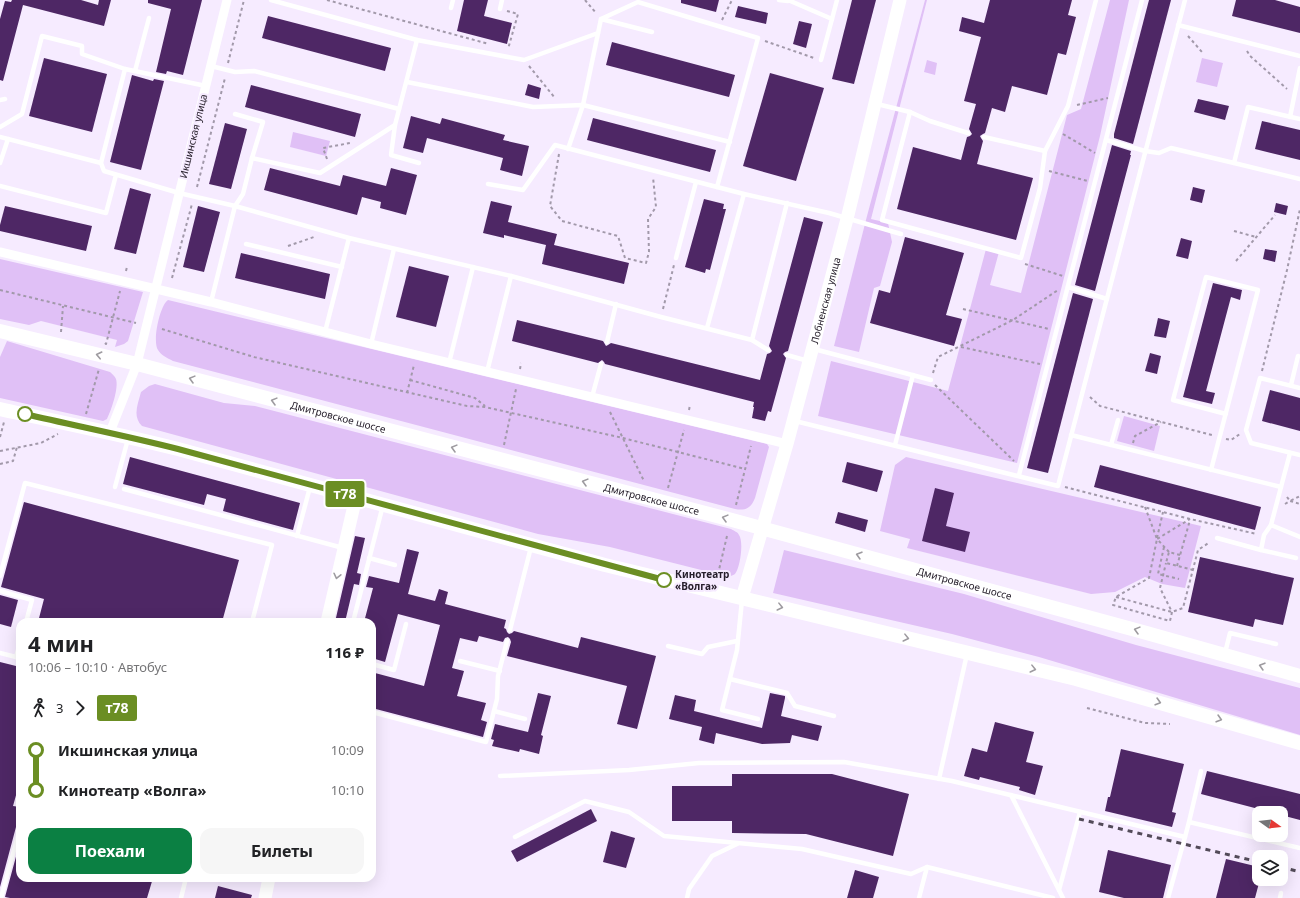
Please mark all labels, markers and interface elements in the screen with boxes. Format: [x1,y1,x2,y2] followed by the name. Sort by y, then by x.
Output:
[176,92,210,180] street label: Икшинская улица
[807,256,844,345] street label: Лобненская улица
[96,352,102,360] one-way arrow
[189,375,196,384] one-way arrow
[271,397,278,406] one-way arrow
[289,398,388,436] street label: Дмитровское шоссе
[17,406,33,422] unlabelled marker
[451,444,458,453] one-way arrow
[582,478,589,487] one-way arrow
[603,480,701,518] street label: Дмитровское шоссе
[322,481,368,507] line badge: т78
[333,484,357,503] text: т78
[721,514,728,523] one-way arrow
[855,551,862,559] one-way arrow
[915,564,1014,603] street label: Дмитровское шоссе
[675,567,729,593] place label: Кинотеатр «Волга»
[656,572,672,588] marker: Кинотеатр «Волга»
[334,573,342,579] one-way arrow
[777,603,783,611] one-way arrow
[1134,627,1141,635] one-way arrow
[28,628,94,658] text: 4 мин
[902,633,909,642] one-way arrow
[325,642,364,662] text: 116 ₽
[28,658,167,676] text: 10:06 – 10:10 · Автобус
[1259,662,1266,670] one-way arrow
[1029,664,1036,672] one-way arrow
[28,697,50,719] icon: walk
[69,697,91,719] icon: forward
[1155,697,1162,706] one-way arrow
[105,698,129,717] text: т78
[56,699,63,717] text: 3
[1216,714,1223,723] one-way arrow
[58,740,198,760] text: Икшинская улица
[331,741,364,759] text: 10:09
[58,780,207,800] text: Кинотеатр «Волга»
[331,781,364,799] text: 10:10
[1252,806,1288,842] north arrow
[1252,806,1288,886] map controls
[28,828,192,874] button: Поехали
[200,828,364,874] button: Билеты
[1252,850,1288,886] button: layers

